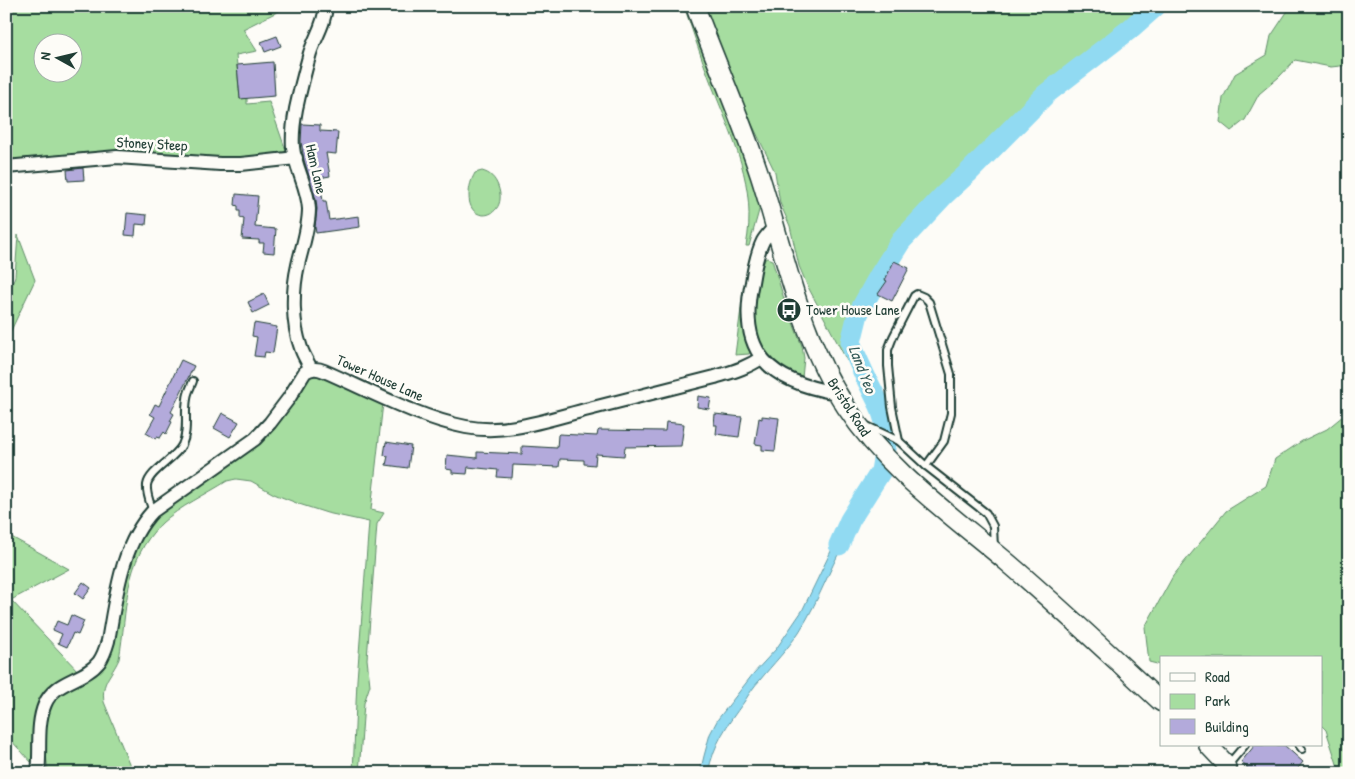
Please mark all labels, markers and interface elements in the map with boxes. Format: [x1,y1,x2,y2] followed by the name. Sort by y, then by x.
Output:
[32,32,82,82] north arrow
[35,51,55,61] text: N
[116,131,189,156] street label: Stoney Steep
[301,142,332,196] street label: Ham Lane
[776,297,802,323] bus stop icon: Tower House Lane
[806,299,900,320] place label: Tower House Lane
[844,342,883,397] water label: Land Yeo
[333,349,427,406] street label: Tower House Lane
[823,373,876,440] street label: Bristol Road
[1160,656,1322,746] legend
[1205,666,1230,687] text: Road
[1205,690,1230,711] text: Park
[1205,716,1249,737] text: Building

